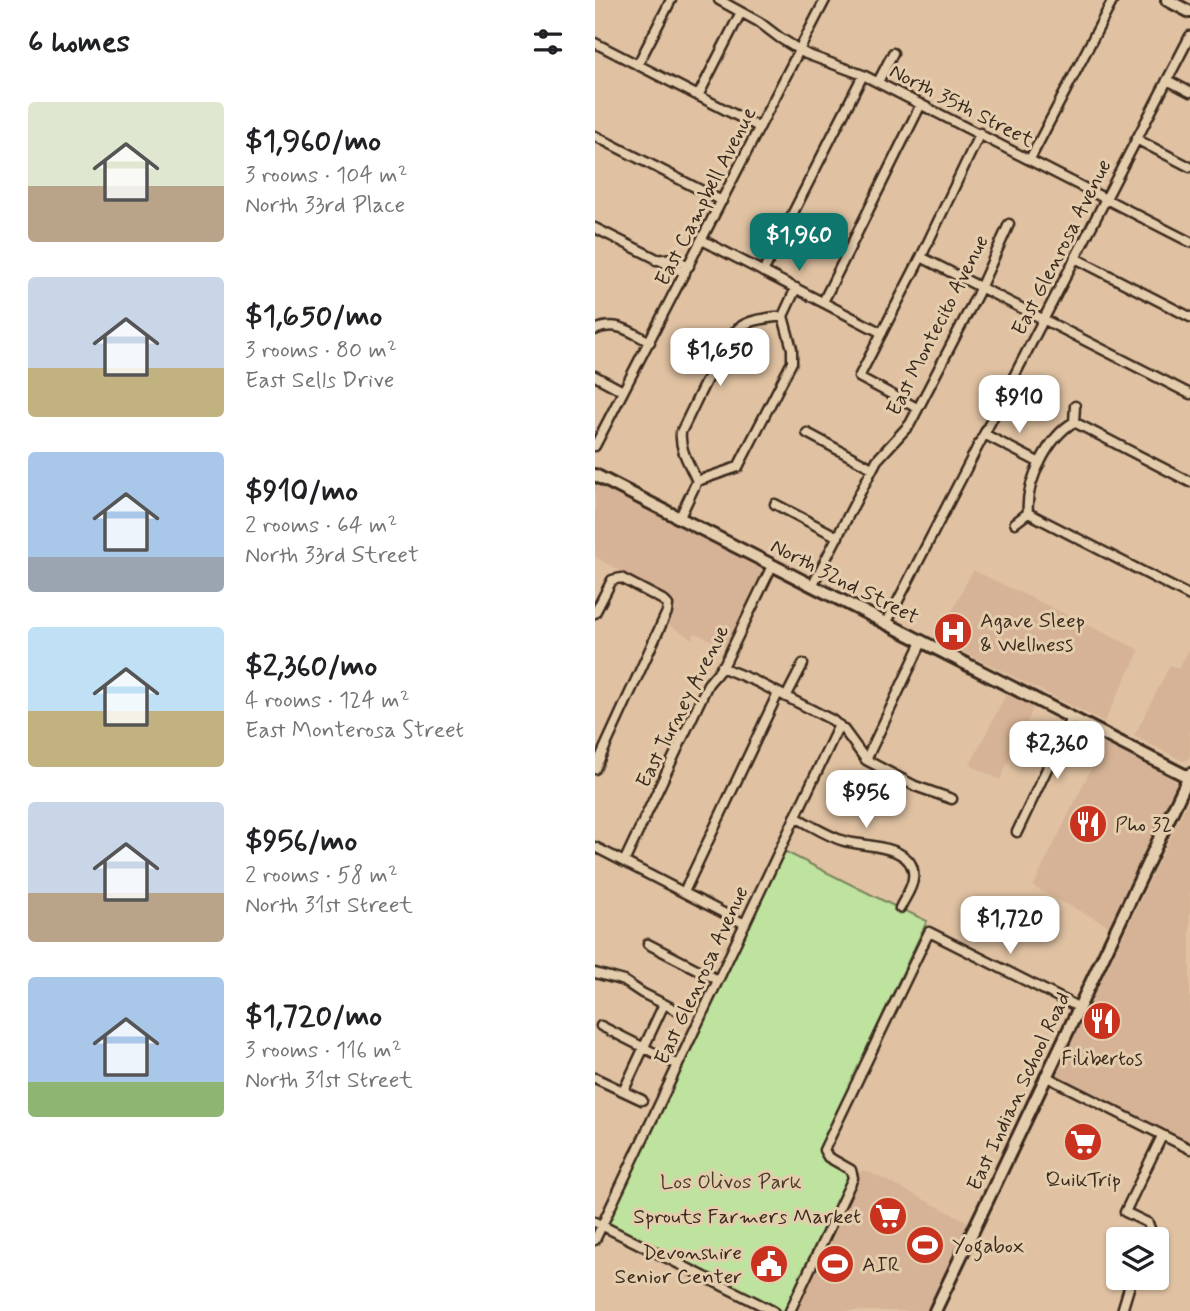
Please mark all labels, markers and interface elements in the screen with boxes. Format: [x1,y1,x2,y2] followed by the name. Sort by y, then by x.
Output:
[28,23,130,62] text: 6 homes
[529,23,567,61] icon: filters
[885,57,1039,155] street label: North 35th Street
[649,102,763,291] street label: East Campbell Avenue
[245,122,381,161] text: $1,960/mo
[84,130,168,214] icon: home
[1005,155,1118,340] street label: East Glenrosa Avenue
[245,161,408,191] text: 3 rooms · 104 m²
[245,191,405,221] text: North 33rd Place
[742,214,856,273] pin: $1,960
[766,221,832,251] text: $1,960
[880,230,996,421] street label: East Montecito Avenue
[245,297,382,336] text: $1,650/mo
[84,305,168,389] icon: home
[663,328,777,388] pin: $1,650
[245,336,397,366] text: 3 rooms · 80 m²
[686,336,754,366] text: $1,650
[245,366,394,396] text: East Sells Drive
[978,376,1060,435] pin: $910
[995,383,1043,413] text: $910
[245,472,358,511] text: $910/mo
[84,480,168,564] icon: home
[245,511,397,541] text: 2 rooms · 64 m²
[766,532,924,631] street label: North 32nd Street
[245,541,419,571] text: North 33rd Street
[980,607,1085,659] place label: Agave Sleep & Wellness
[932,611,974,653] hospital icon: Agave Sleep & Wellness
[630,620,736,793] street label: East Turney Avenue
[245,647,377,686] text: $2,360/mo
[84,655,168,739] icon: home
[245,686,410,716] text: 4 rooms · 124 m²
[245,716,464,746] text: East Monterosa Street
[1000,722,1114,781] pin: $2,360
[1025,729,1089,759] text: $2,360
[825,770,907,830] pin: $956
[842,778,890,808] text: $956
[1067,803,1109,845] restaurant icon: Pho 32
[1115,811,1172,839] place label: Pho 32
[245,822,357,861] text: $956/mo
[84,830,168,914] icon: home
[245,861,398,891] text: 2 rooms · 58 m²
[648,882,756,1069] street label: East Glenrosa Avenue
[245,891,413,921] text: North 31st Street
[953,897,1067,956] pin: $1,720
[977,904,1043,934] text: $1,720
[961,988,1077,1195] street label: East Indian School Road
[245,997,382,1036] text: $1,720/mo
[1081,1000,1123,1042] restaurant icon: Filibertos
[84,1005,168,1089] icon: home
[245,1036,402,1066] text: 3 rooms · 116 m²
[1061,1045,1143,1073] place label: Filibertos
[245,1066,413,1096] text: North 31st Street
[1062,1121,1104,1163] supermarket icon: QuikTrip
[1045,1166,1121,1194] place label: QuikTrip
[660,1168,802,1196] park label: Los Olivos Park
[867,1195,909,1237] supermarket icon: Sprouts Farmers Market
[633,1203,861,1231] place label: Sprouts Farmers Market
[904,1224,946,1266] sports icon: Yogabox
[1106,1227,1169,1290] map controls
[1106,1227,1169,1290] button: layers
[952,1232,1024,1262] place label: Yogabox
[615,1239,742,1291] place label: Devonshire Senior Center
[748,1243,790,1285] public building icon: Devonshire Senior Center
[814,1243,856,1285] sports icon: AIR
[862,1251,900,1279] place label: AIR

